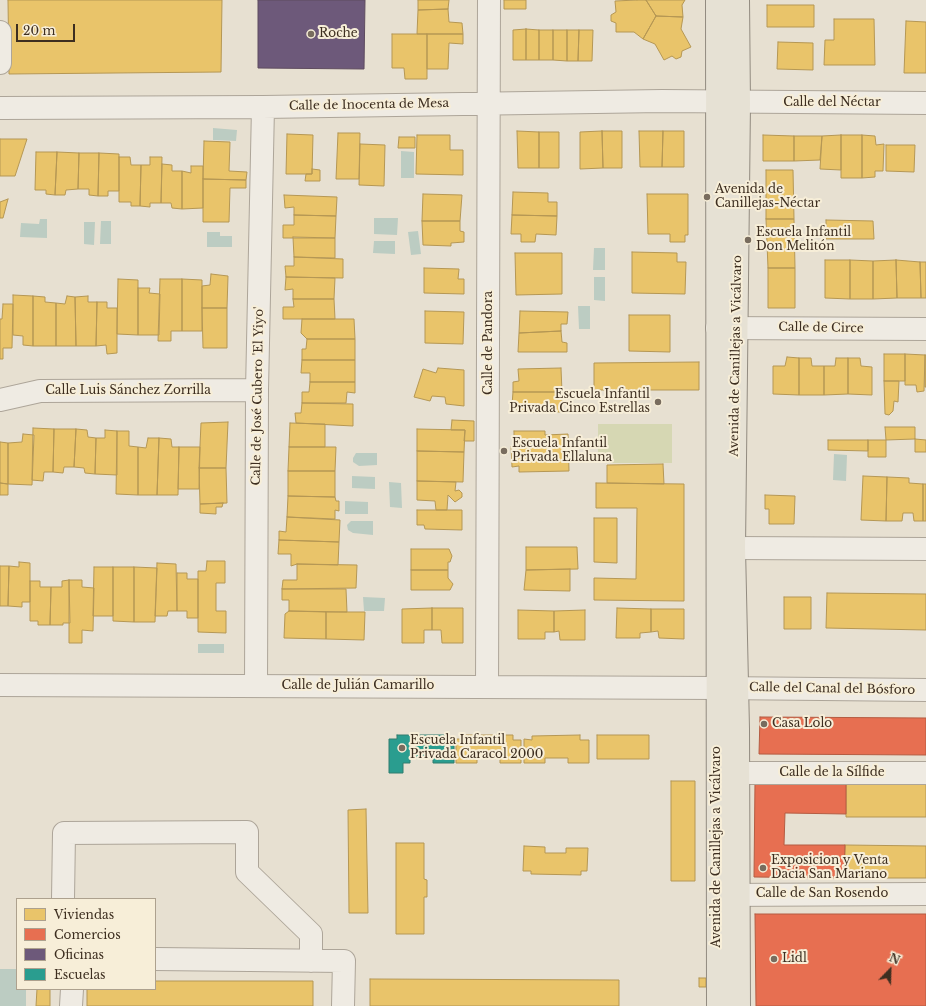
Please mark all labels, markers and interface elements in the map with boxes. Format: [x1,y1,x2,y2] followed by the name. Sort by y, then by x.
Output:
[18,16,77,42] scale bar
[23,23,55,38] text: 20 m
[319,27,358,41] place label: Roche
[306,29,316,39] marker: Roche
[289,96,449,114] street label: Calle de Inocenta de Mesa
[783,96,881,110] street label: Calle del Néctar
[715,183,820,211] place label: Avenida de Canillejas-Néctar
[702,192,712,202] marker: Avenida de Canillejas-Néctar
[756,226,851,254] place label: Escuela Infantil Don Melitón
[743,235,753,245] marker: Escuela Infantil Don Melitón
[727,255,745,457] street label: Avenida de Canillejas a Vicálvaro
[482,291,496,395] street label: Calle de Pandora
[249,306,267,486] street label: Calle de José Cubero 'El Yiyo'
[778,320,864,336] street label: Calle de Circe
[45,384,211,398] street label: Calle Luis Sánchez Zorrilla
[509,388,650,416] place label: Escuela Infantil Privada Cinco Estrellas
[653,397,663,407] marker: Escuela Infantil Privada Cinco Estrellas
[512,437,612,465] place label: Escuela Infantil Privada Ellaluna
[499,446,509,456] marker: Escuela Infantil Privada Ellaluna
[282,679,434,693] street label: Calle de Julián Camarillo
[749,680,915,698] street label: Calle del Canal del Bósforo
[772,717,832,731] place label: Casa Lolo
[759,719,769,729] marker: Casa Lolo
[410,734,543,762] place label: Escuela Infantil Privada Caracol 2000
[397,743,407,753] marker: Escuela Infantil Privada Caracol 2000
[710,746,724,948] street label: Avenida de Canillejas a Vicálvaro
[779,766,885,780] street label: Calle de la Sílfide
[771,854,888,882] place label: Exposicion y Venta Dacia San Mariano
[758,863,768,873] marker: Exposicion y Venta Dacia San Mariano
[756,887,888,901] street label: Calle de San Rosendo
[16,898,156,990] legend
[54,907,114,922] text: Viviendas
[54,927,121,942] text: Comercios
[54,947,104,962] text: Oficinas
[870,950,910,990] north arrow
[887,950,902,967] text: N
[782,952,807,966] place label: Lidl
[769,954,779,964] marker: Lidl
[54,967,106,982] text: Escuelas

